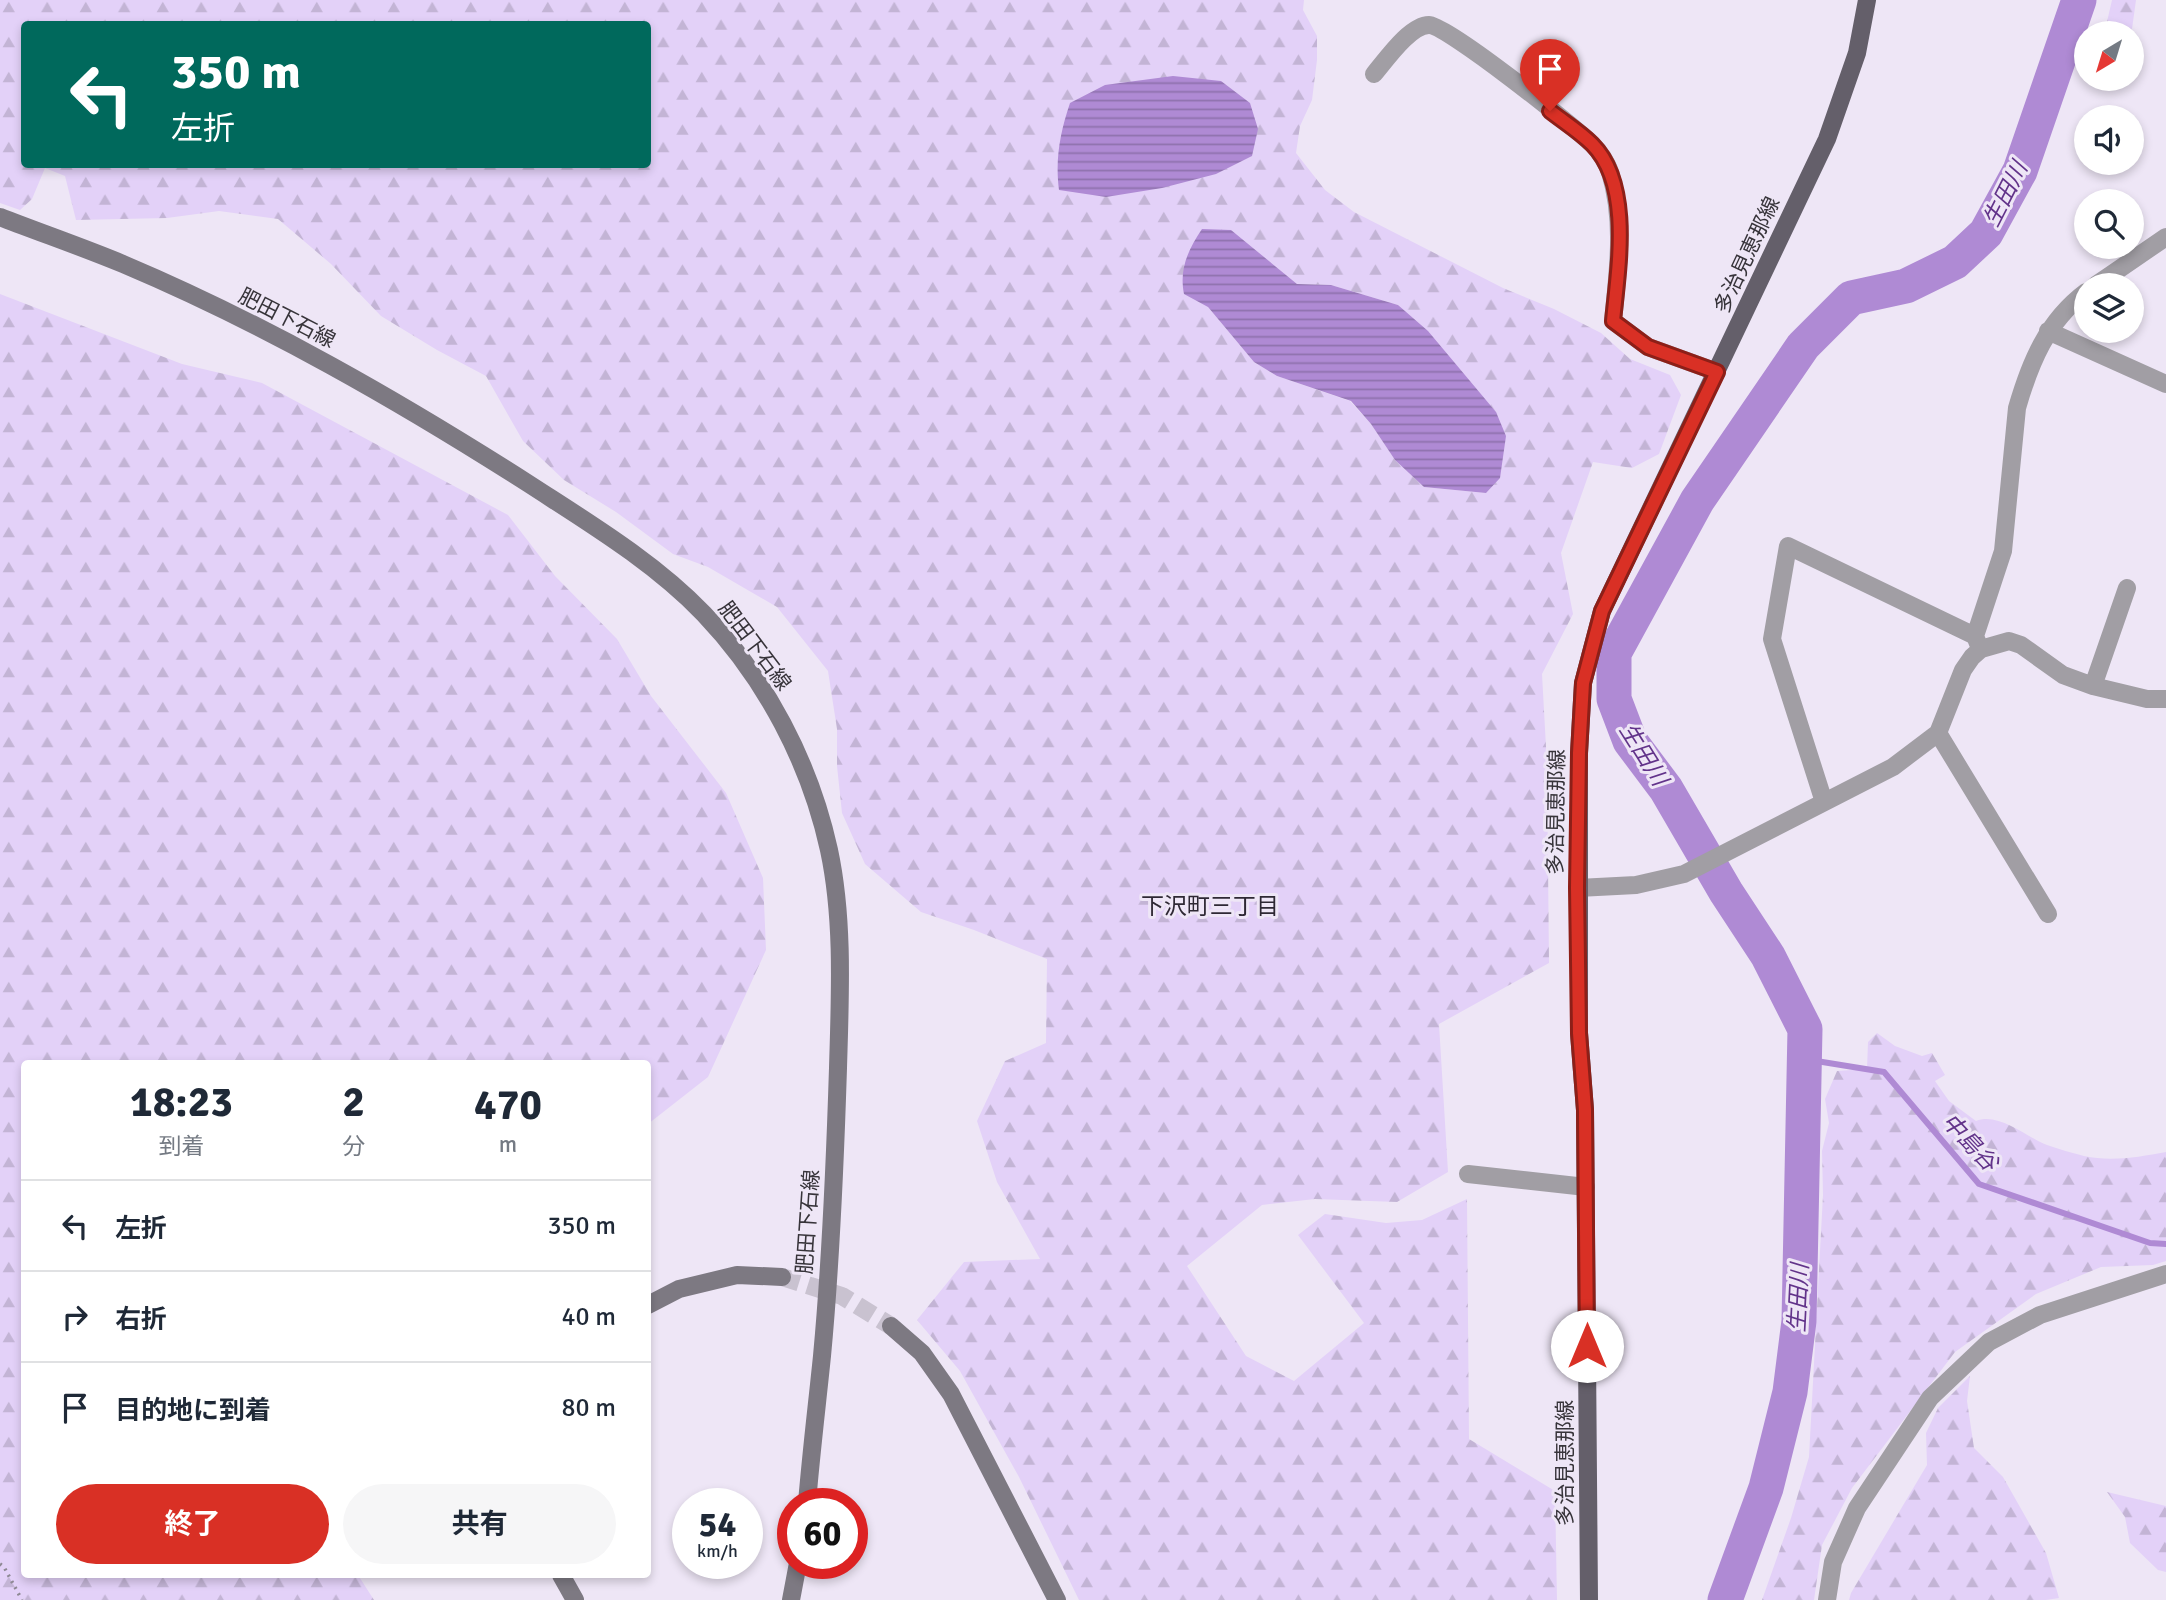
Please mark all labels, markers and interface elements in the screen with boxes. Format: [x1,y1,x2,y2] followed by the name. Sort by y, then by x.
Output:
[2074,21,2144,91] north arrow
[2074,21,2144,343] map controls
[1520,39,1580,111] pin
[171,42,301,102] text: 350 m
[56,49,147,140] icon: left
[1531,50,1569,88] icon: arrive
[2074,105,2144,175] button: sound
[171,109,235,148] text: 左折
[1977,154,2035,232] water label: 生田川
[2074,189,2144,259] button: search
[1709,192,1785,318] street label: 多治見恵那線
[2074,273,2144,343] button: layers
[234,283,340,353] street label: 肥田下石線
[713,596,797,696] street label: 肥田下石線
[1613,717,1676,794] water label: 生田川
[1542,749,1570,875] street label: 多治見恵那線
[1141,892,1279,921] district label: 下沢町三丁目
[130,1077,233,1128] text: 18:23
[342,1077,365,1128] text: 2
[474,1080,542,1131] text: 470
[1936,1107,2005,1179] water label: 中島谷
[499,1130,517,1159] text: m
[159,1132,205,1161] text: 到着
[342,1132,365,1161] text: 分
[791,1169,825,1275] street label: 肥田下石線
[56,1207,94,1245] icon: left
[547,1210,616,1242] text: 350 m
[115,1213,167,1245] text: 左折
[1782,1260,1815,1333] water label: 生田川
[56,1298,94,1336] icon: right
[561,1301,616,1333] text: 40 m
[115,1304,167,1336] text: 右折
[1550,1309,1624,1383] position arrow
[56,1389,94,1427] icon: arrive
[561,1392,616,1424] text: 80 m
[115,1395,271,1427] text: 目的地に到着
[1552,1400,1578,1526] street label: 多治見恵那線
[56,1484,329,1564] button: 終了
[343,1484,616,1564] button: 共有
[777,1488,868,1579] speed limit sign: 60
[699,1503,736,1546] text: 54
[697,1540,738,1562] text: km/h

